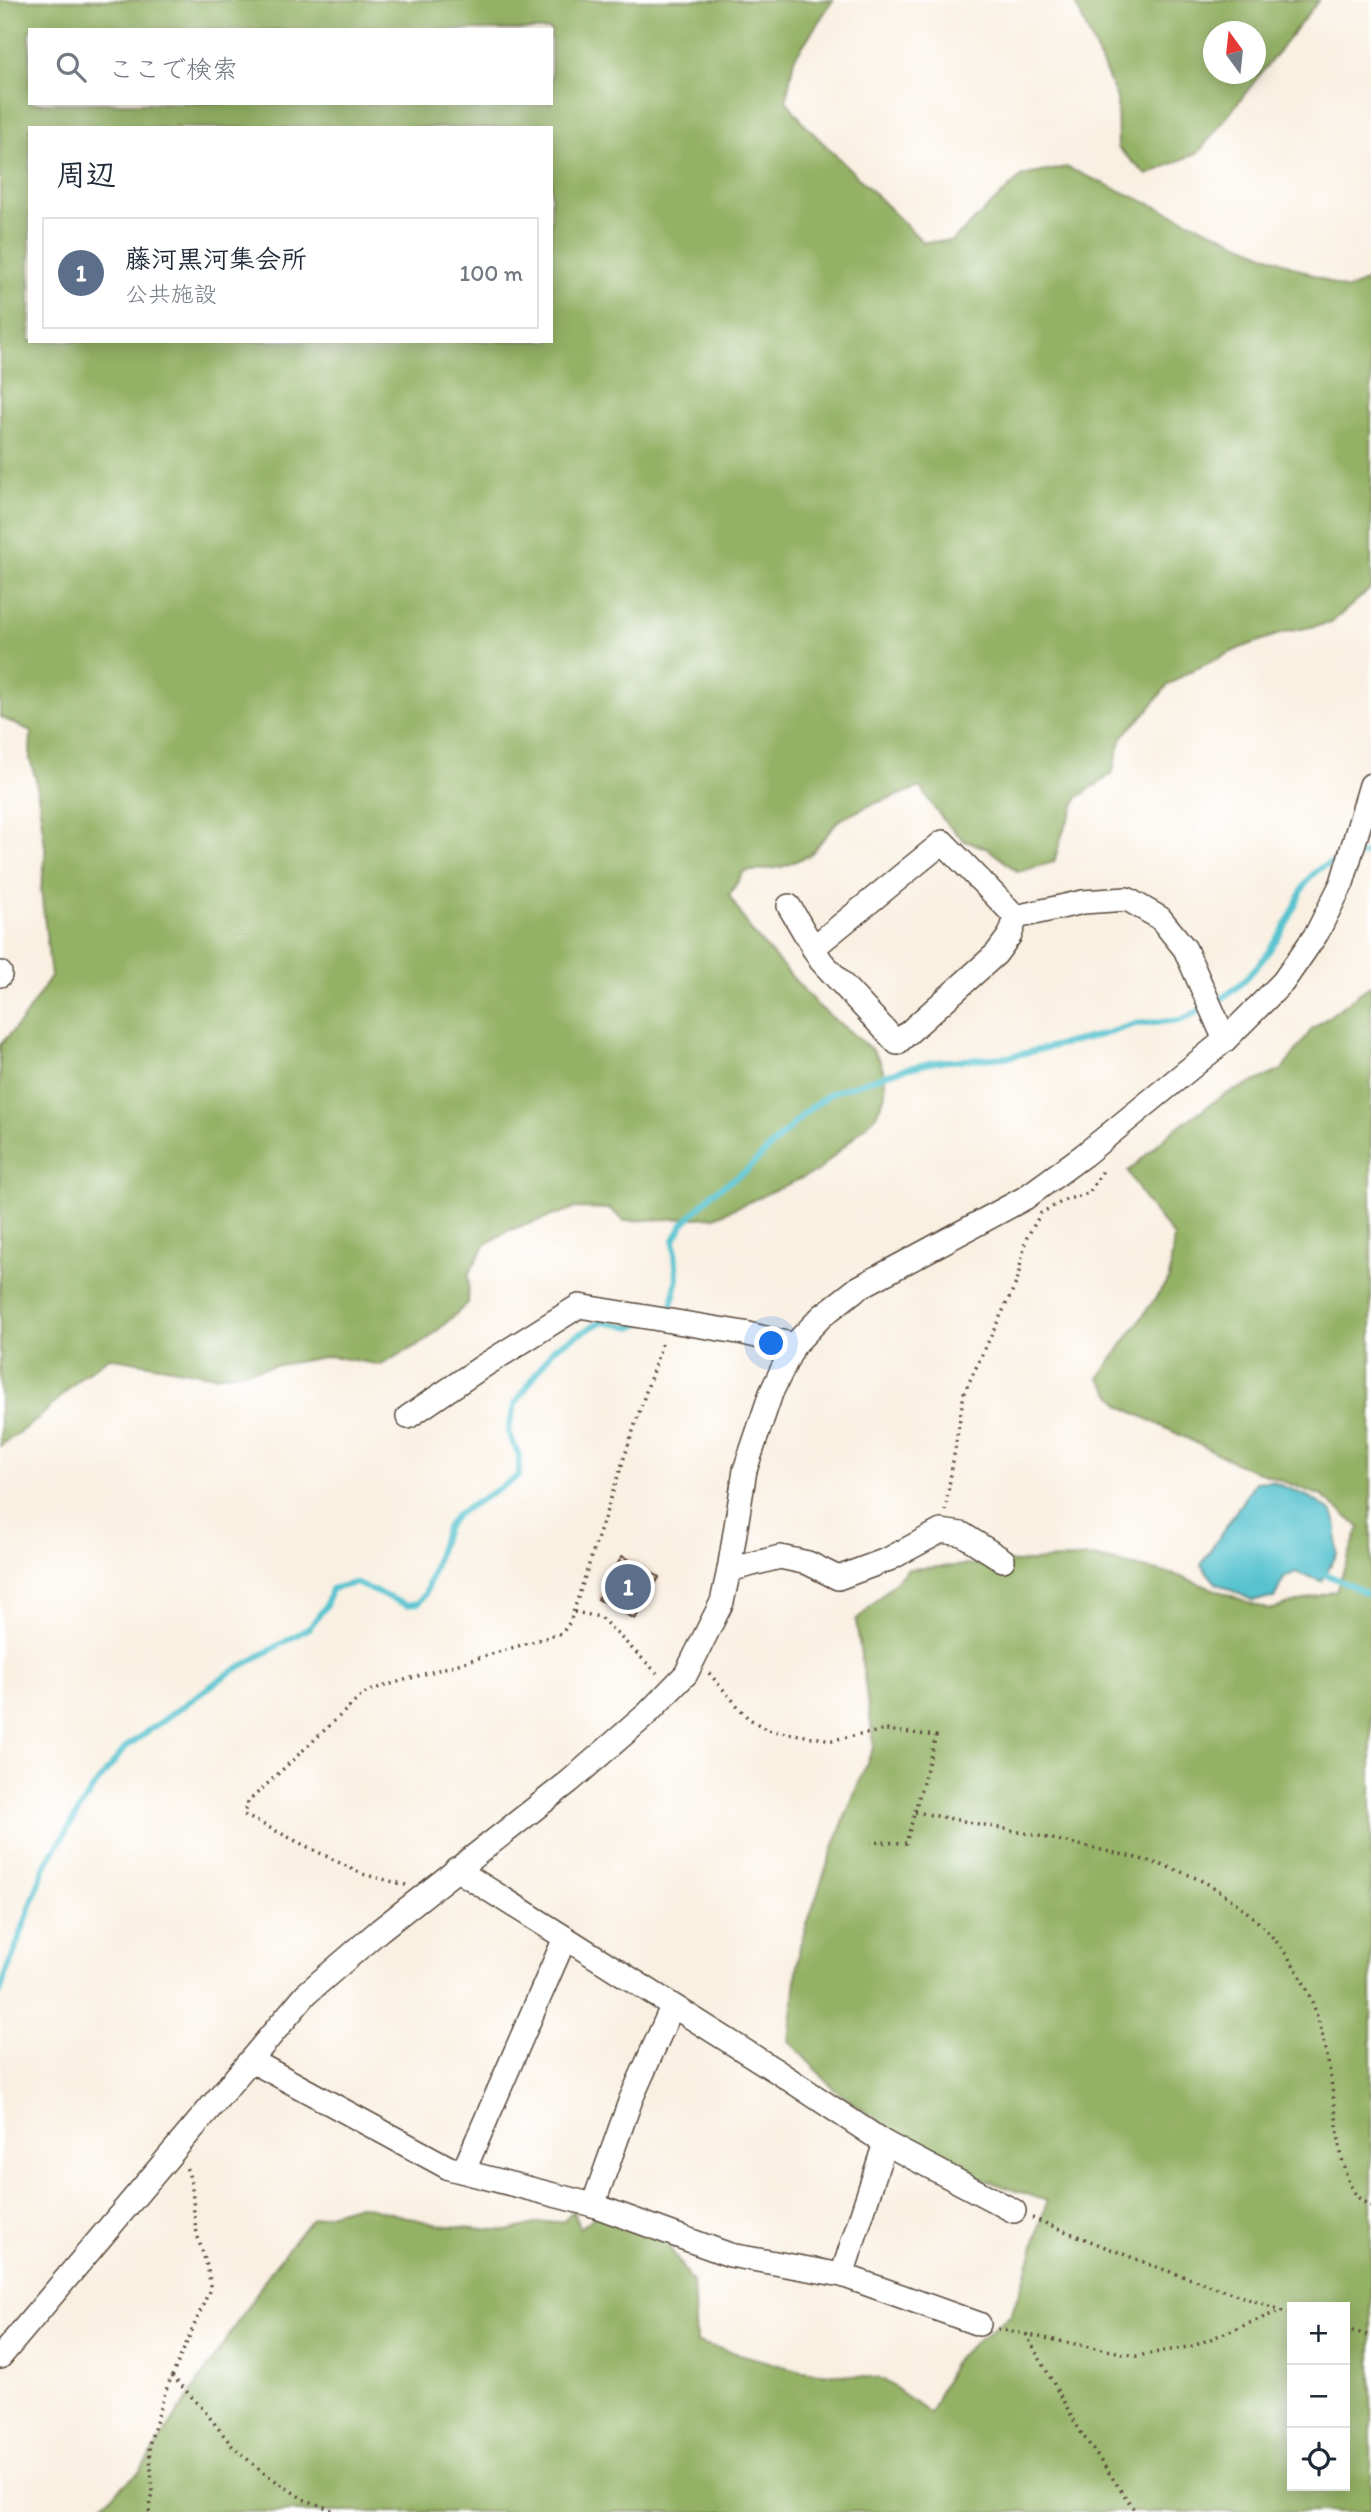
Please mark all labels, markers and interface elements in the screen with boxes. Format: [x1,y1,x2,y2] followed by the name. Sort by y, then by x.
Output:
[1203,21,1266,84] north arrow
[28,28,553,105] search box
[52,48,90,86] icon: search
[108,53,238,85] text: ここで検索
[56,156,116,193] text: 周辺
[125,243,307,275] text: 藤河黒河集会所
[76,259,86,287] text: 1
[459,259,523,287] text: 100 m
[125,280,217,308] text: 公共施設
[754,1326,788,1360] your location
[605,1561,651,1613] pin: 1
[1287,2302,1350,2491] map controls
[1287,2302,1350,2365] button: +
[1287,2365,1350,2428] button: −
[1287,2428,1350,2491] button: locate

